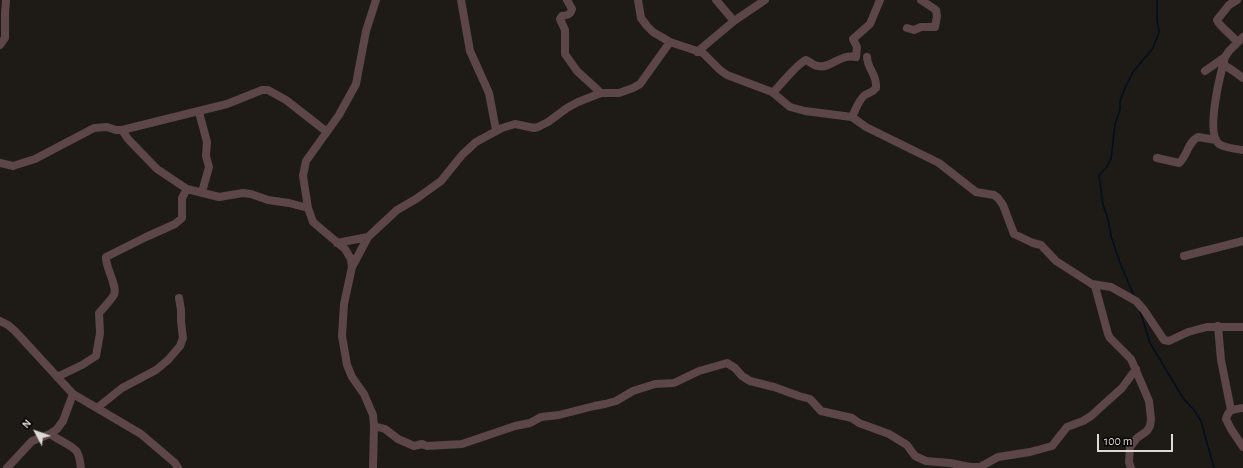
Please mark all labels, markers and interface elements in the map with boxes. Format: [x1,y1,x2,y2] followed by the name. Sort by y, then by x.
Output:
[16,412,56,452] north arrow
[20,417,33,430] text: N
[1099,426,1175,452] scale bar
[1104,435,1132,447] text: 100 m

